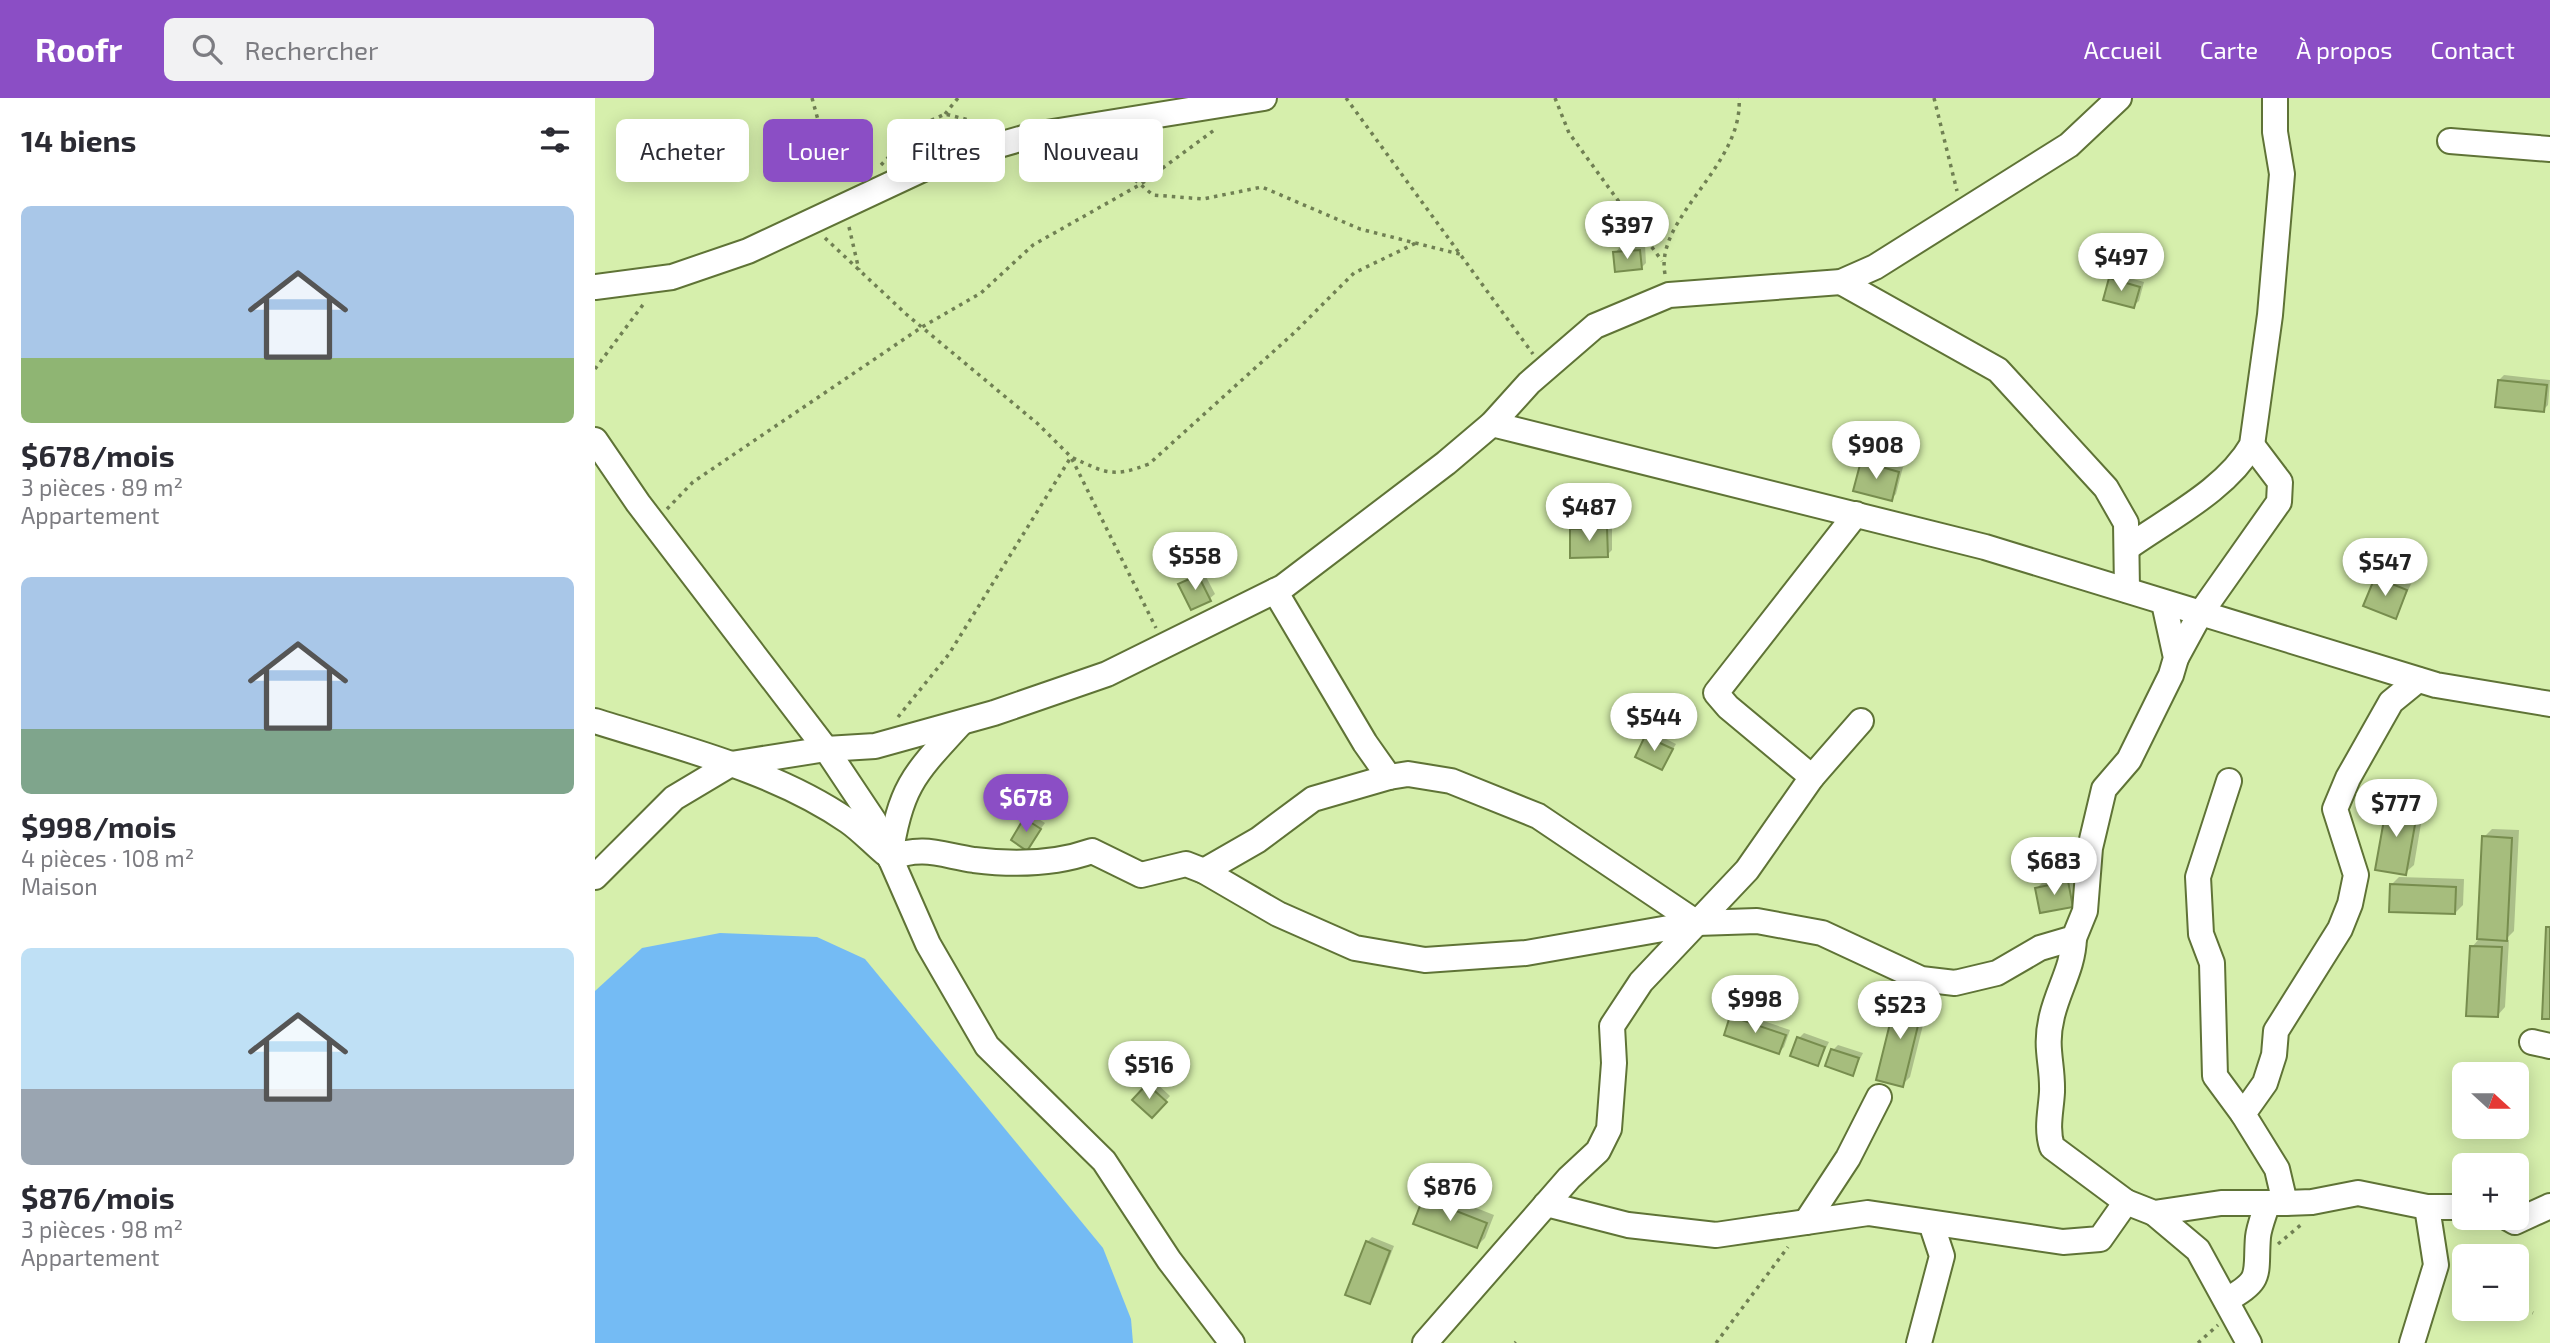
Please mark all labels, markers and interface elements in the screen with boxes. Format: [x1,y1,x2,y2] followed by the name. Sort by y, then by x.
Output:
[164,18,654,81] search box
[35,29,122,69] text: Roofr
[188,30,226,68] icon: search
[244,34,378,65] text: Rechercher
[2084,35,2162,64] text: Accueil
[2200,35,2258,64] text: Carte
[2296,35,2393,64] text: À propos
[2431,35,2515,64] text: Contact
[616,119,749,182] chip: Acheter
[763,119,873,182] chip: Louer
[887,119,1005,182] chip: Filtres
[1019,119,1163,182] chip: Nouveau
[536,121,574,159] icon: filters
[21,122,137,158] text: 14 biens
[1586,202,1668,261] pin: $397
[1601,210,1653,238] text: $397
[2080,234,2162,293] pin: $497
[2094,242,2148,270] text: $497
[235,252,361,378] icon: home
[1835,422,1917,481] pin: $908
[1848,430,1904,458] text: $908
[21,437,175,473] text: $678/mois
[21,473,183,501] text: 3 pièces · 89 m²
[1548,484,1630,543] pin: $487
[1562,492,1616,520] text: $487
[21,501,160,529] text: Appartement
[1154,532,1236,592] pin: $558
[2344,538,2426,598] pin: $547
[1168,541,1222,569] text: $558
[2359,547,2411,575] text: $547
[235,623,361,749] icon: home
[1613,694,1695,753] pin: $544
[1626,702,1682,730] text: $544
[985,774,1067,834] pin: $678
[2355,780,2437,839] pin: $777
[999,783,1053,811] text: $678
[2371,788,2421,816] text: $777
[21,808,176,844] text: $998/mois
[2013,838,2095,897] pin: $683
[21,844,194,872] text: 4 pièces · 108 m²
[2027,846,2081,874] text: $683
[21,872,98,900] text: Maison
[1714,976,1796,1035] pin: $998
[1859,982,1941,1041] pin: $523
[1728,984,1782,1012] text: $998
[1874,990,1926,1018] text: $523
[235,994,361,1120] icon: home
[1108,1042,1190,1101] pin: $516
[1124,1050,1174,1078] text: $516
[2452,1062,2529,1139] north arrow
[2452,1062,2529,1321] map controls
[2452,1153,2529,1230] button: +
[1409,1164,1491,1223] pin: $876
[1423,1172,1477,1200] text: $876
[21,1179,175,1215] text: $876/mois
[21,1215,183,1243] text: 3 pièces · 98 m²
[21,1243,160,1271] text: Appartement
[2452,1244,2529,1321] button: −

